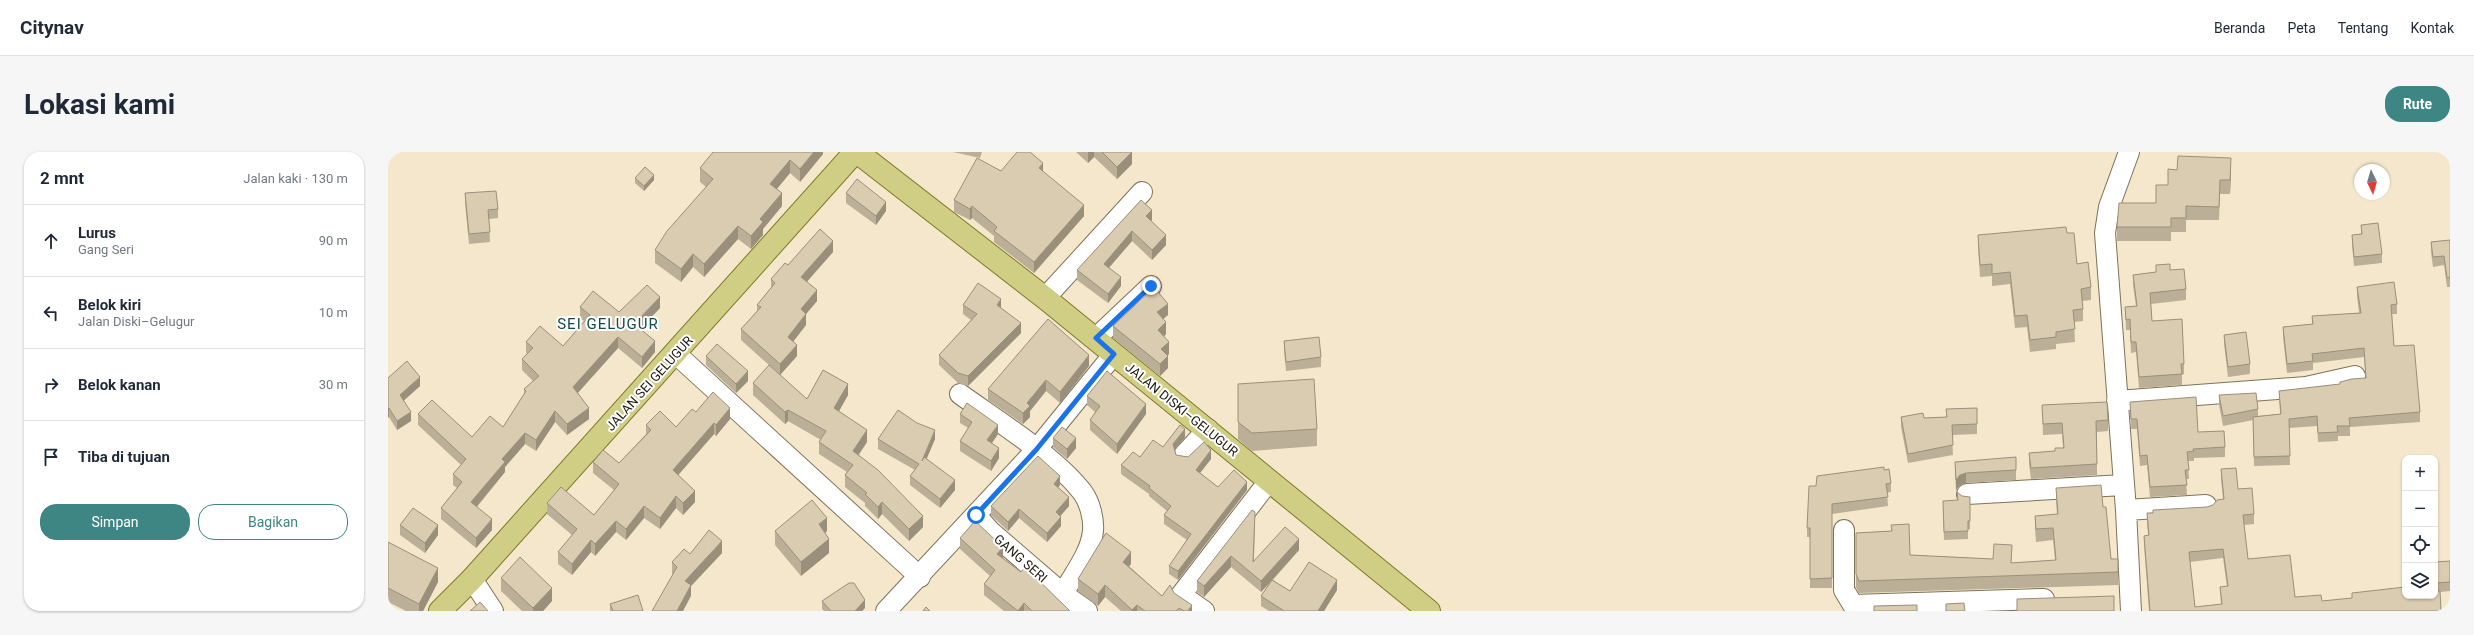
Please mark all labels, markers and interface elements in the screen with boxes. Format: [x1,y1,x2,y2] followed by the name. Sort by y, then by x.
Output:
[20,16,84,39] text: Citynav
[2214,20,2265,36] text: Beranda
[2287,20,2316,36] text: Peta
[2338,20,2388,36] text: Tentang
[2410,20,2454,36] text: Kontak
[2385,86,2450,122] button: Rute
[24,88,175,121] text: Lokasi kami
[2354,164,2390,200] north arrow
[40,168,84,188] text: 2 mnt
[243,171,348,186] text: Jalan kaki · 130 m
[78,224,116,242] text: Lurus
[40,230,62,252] icon: ahead
[319,233,348,248] text: 90 m
[78,242,134,257] text: Gang Seri
[1142,277,1160,295] route end
[78,296,141,314] text: Belok kiri
[40,302,62,324] icon: left
[319,305,348,320] text: 10 m
[78,314,195,329] text: Jalan Diski–Gelugur
[557,315,659,333] district label: SEI GELUGUR
[603,333,696,434] street label: JALAN SEI GELUGUR
[1122,359,1241,459] street label: JALAN DISKI–GELUGUR
[40,374,62,396] icon: right
[78,376,161,394] text: Belok kanan
[319,377,348,392] text: 30 m
[40,446,62,468] icon: arrive
[78,448,170,466] text: Tiba di tujuan
[2402,455,2438,599] map controls
[2402,455,2438,491] button: +
[2402,491,2438,527] button: −
[40,504,190,540] button: Simpan
[198,504,348,540] button: Bagikan
[967,506,985,524] route start
[2402,527,2438,563] button: locate
[991,531,1050,585] street label: GANG SERI
[2402,563,2438,599] button: layers

